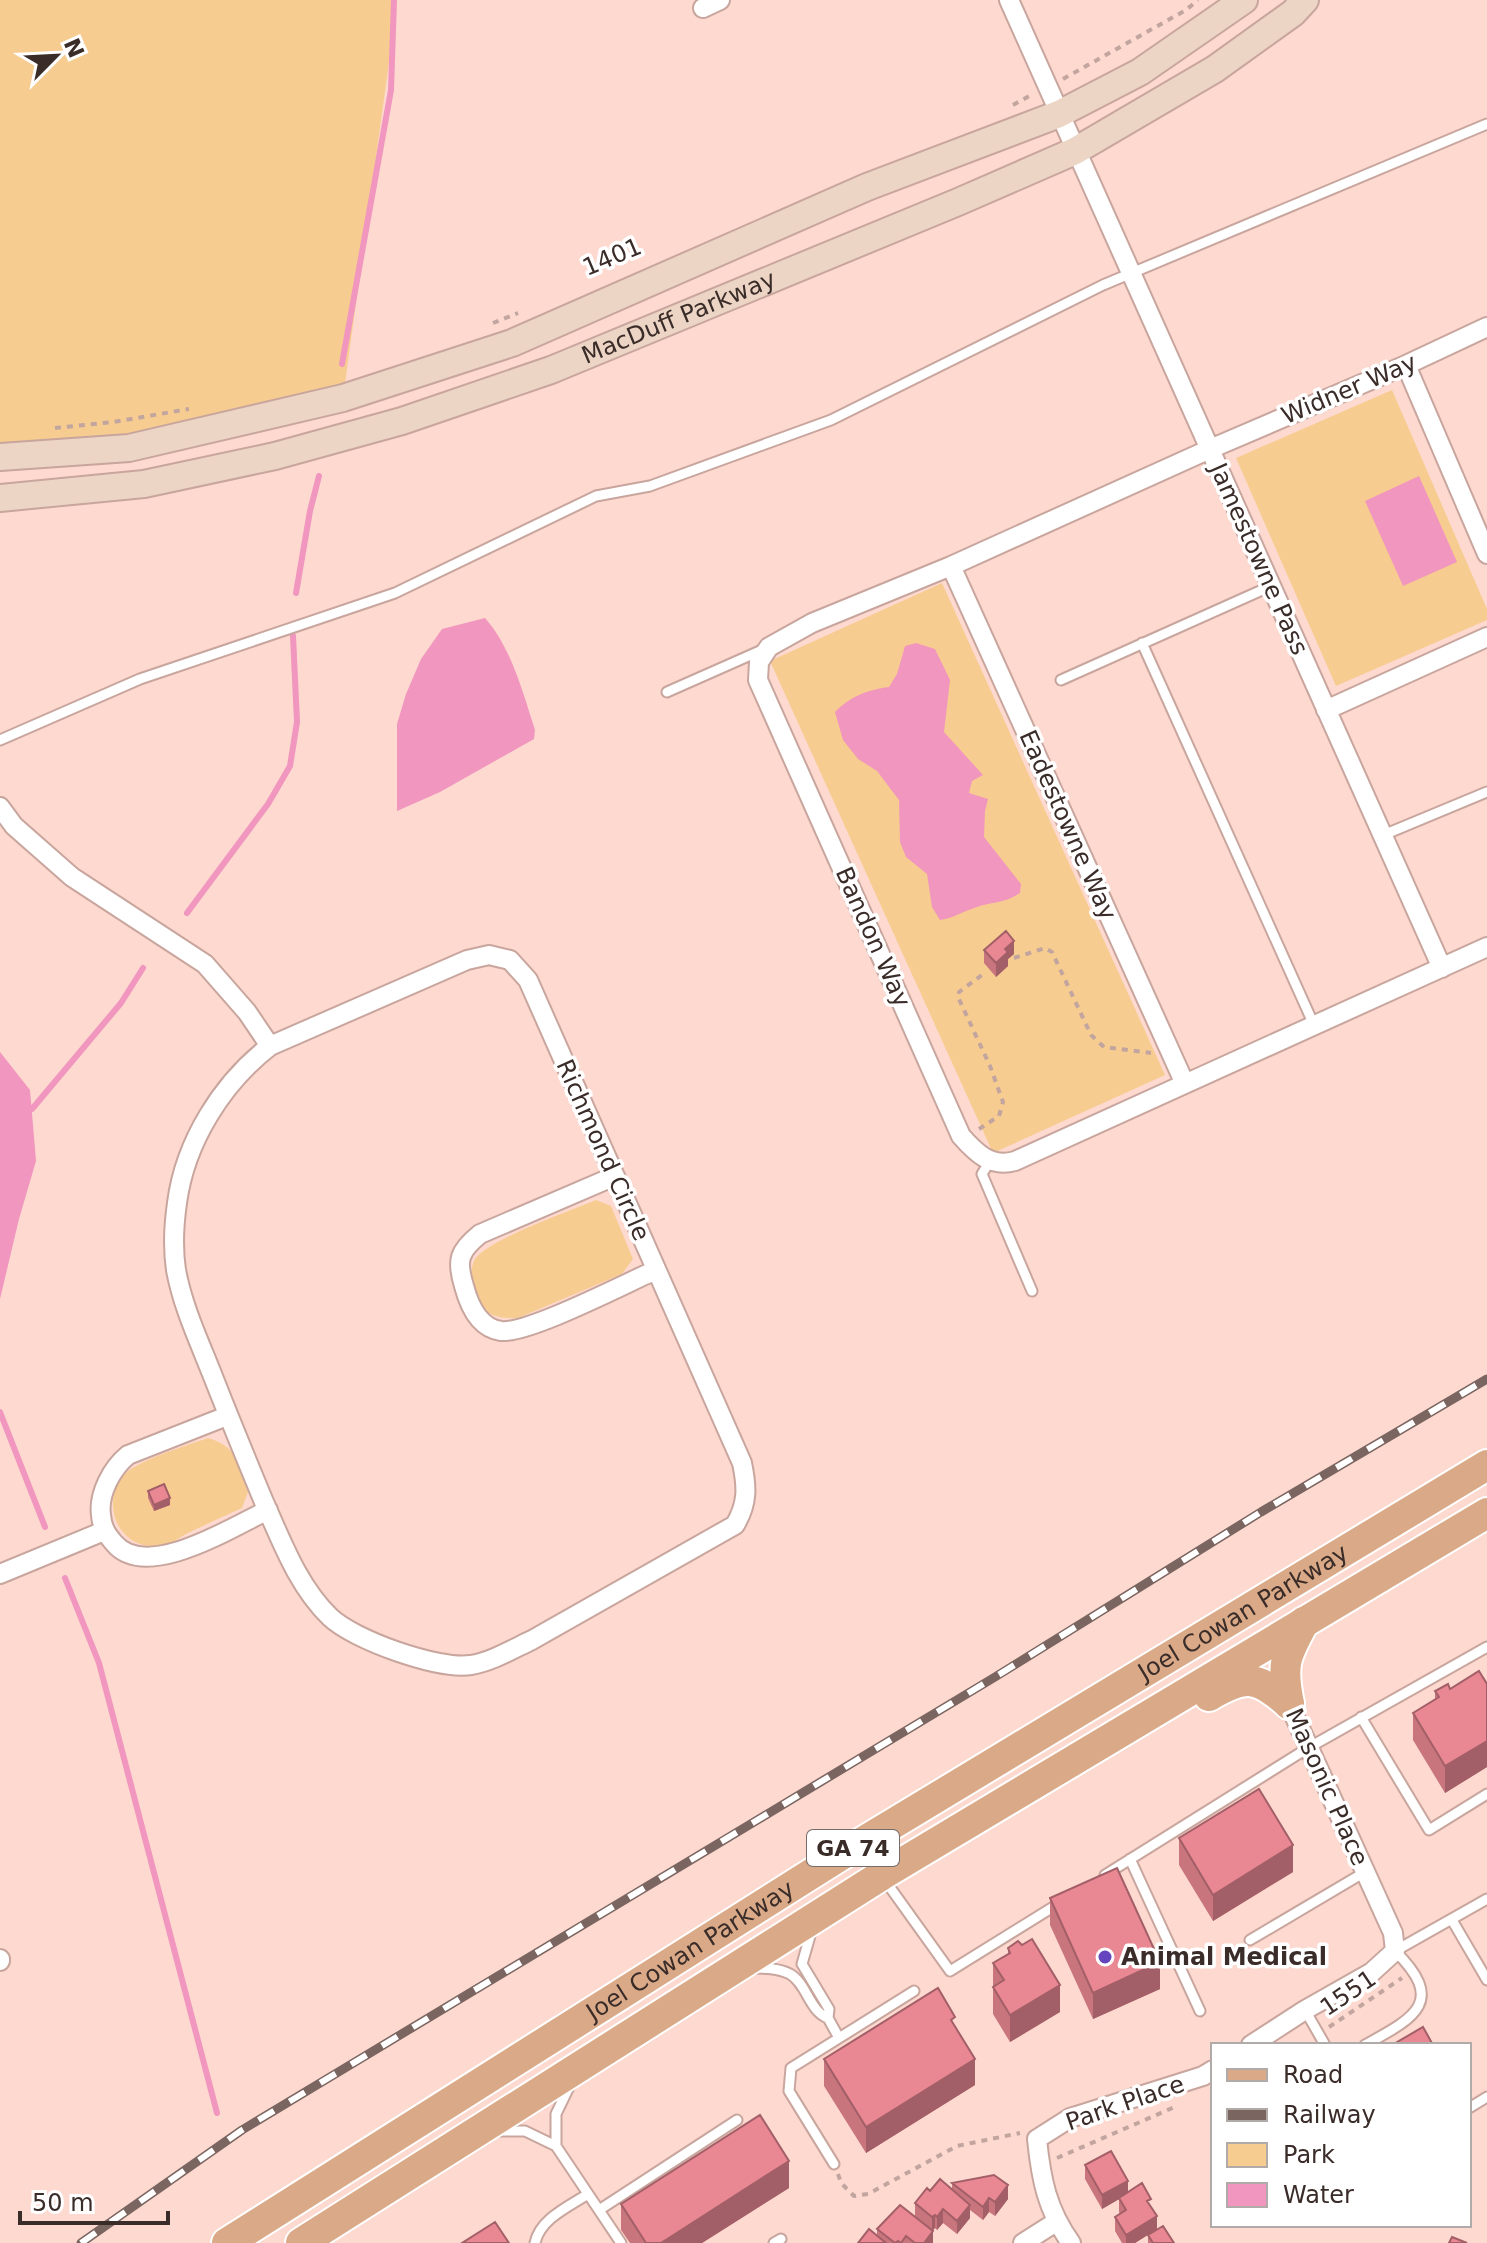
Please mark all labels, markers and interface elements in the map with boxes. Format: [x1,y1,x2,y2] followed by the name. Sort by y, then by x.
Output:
[16,16,96,96] north arrow
[59,35,89,62] text: N
[578,232,646,282] street label: 1401
[578,265,780,370] street label: MacDuff Parkway
[1277,348,1421,430] street label: Widner Way
[1203,457,1314,659] street label: Jamestowne Pass
[1014,726,1122,924] street label: Eadestowne Way
[830,863,916,1011] street label: Bandon Way
[550,1055,656,1245] street label: Richmond Circle
[1131,1538,1353,1687] street label: Joel Cowan Parkway
[1280,1704,1374,1870] street label: Masonic Place
[807,1830,899,1866] road number: GA 74
[580,1874,799,2027] street label: Joel Cowan Parkway
[1121,1943,1327,1971] place label: Animal Medical
[1096,1948,1114,1966] marker: Animal Medical
[1315,1964,1381,2022] street label: 1551
[1211,2043,1471,2227] legend
[1283,2061,1343,2089] text: Road
[1062,2070,1188,2136] street label: Park Place
[1283,2101,1376,2129] text: Railway
[1283,2141,1335,2169] text: Park
[20,2175,168,2225] scale bar
[1283,2181,1354,2209] text: Water
[32,2189,94,2217] text: 50 m

